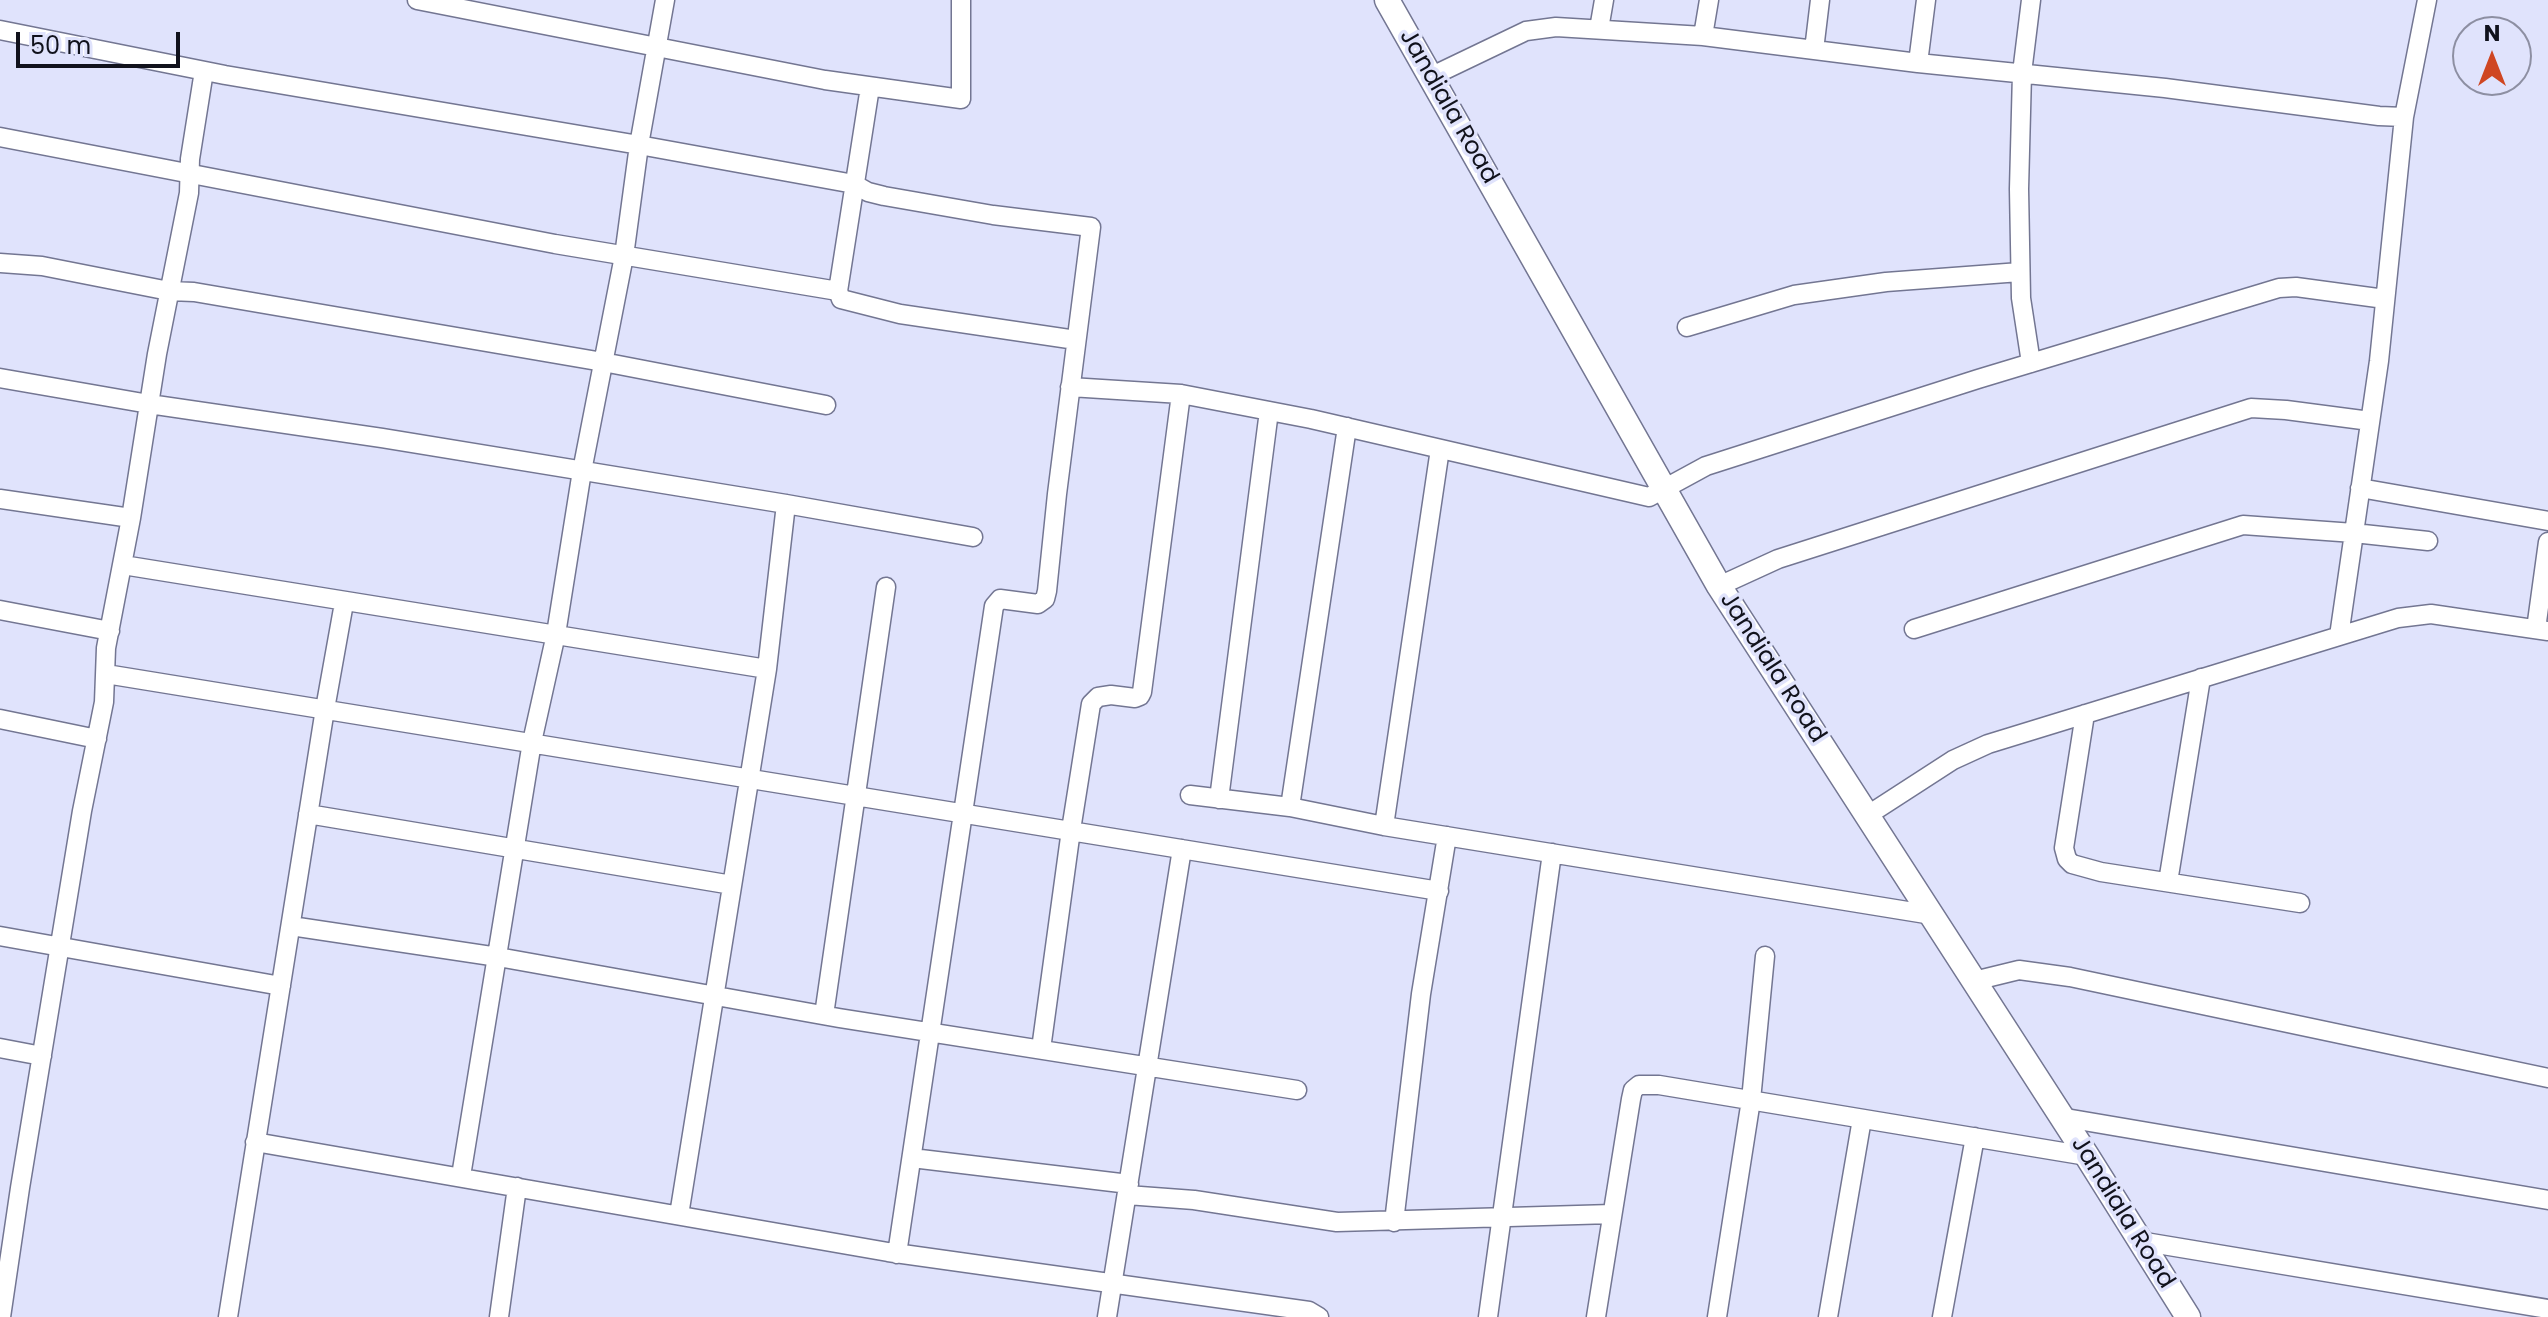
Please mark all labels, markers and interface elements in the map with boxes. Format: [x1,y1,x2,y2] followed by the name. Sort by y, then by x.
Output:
[20,16,184,66] scale bar
[2452,16,2532,96] north arrow
[2484,18,2500,49] text: N
[1392,25,1504,189] street label: Jandiala Road
[30,29,91,62] text: 50 m
[1713,587,1831,749] street label: Jandiala Road
[2064,1132,2180,1294] street label: Jandiala Road

